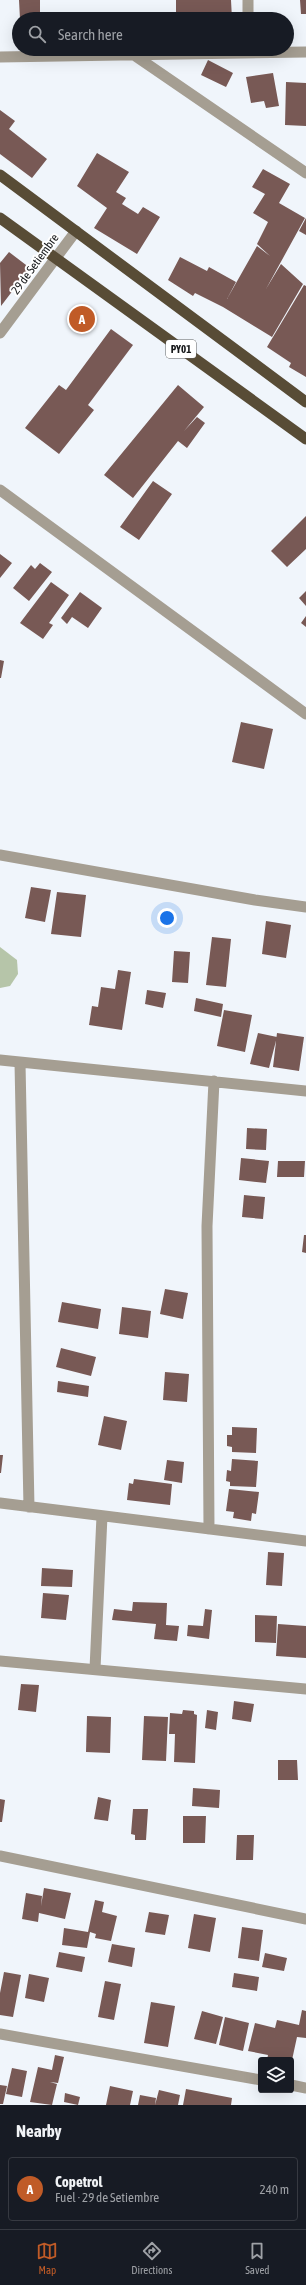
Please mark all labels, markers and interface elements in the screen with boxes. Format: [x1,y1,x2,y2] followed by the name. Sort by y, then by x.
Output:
[12,12,294,56] search box
[26,23,48,45] icon: search
[58,26,123,43] text: Search here
[8,231,62,297] street label: 29 de Setiembre
[69,304,95,334] pin: A
[166,340,196,358] road number: PY01
[157,908,177,928] your location
[258,2057,294,2093] map controls
[258,2057,294,2093] button: layers
[16,2121,62,2141] text: Nearby
[55,2173,103,2190] text: Copetrol
[27,2182,33,2197] text: A
[260,2182,289,2197] text: 240 m
[55,2190,159,2205] text: Fuel · 29 de Setiembre
[36,2240,58,2276] tab: Map
[131,2240,172,2276] tab: Directions
[245,2240,270,2276] tab: Saved

